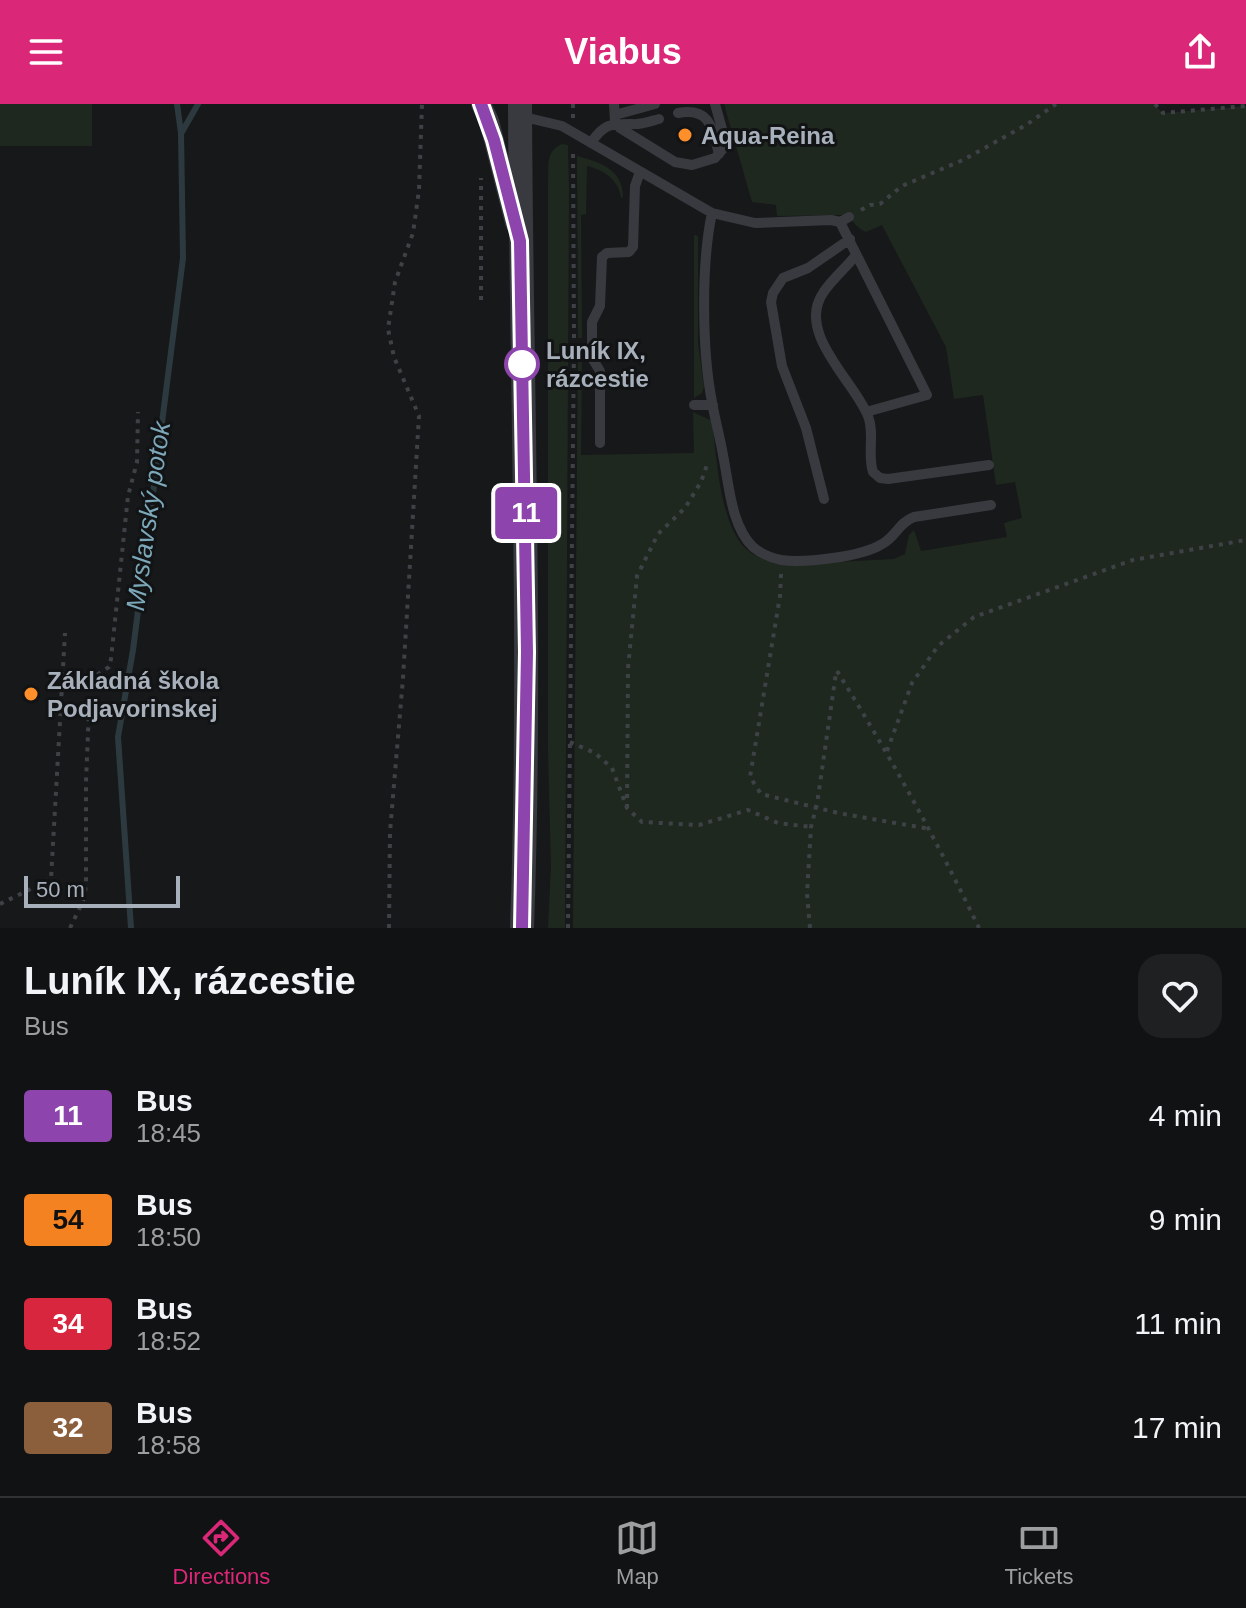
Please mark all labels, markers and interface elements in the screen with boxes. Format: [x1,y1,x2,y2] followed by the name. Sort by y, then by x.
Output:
[24,30,68,74] icon: menu
[1178,30,1222,74] icon: share
[564,31,682,72] text: Viabus
[701,122,835,149] place label: Aqua-Reina
[676,126,694,144] marker: Aqua-Reina
[546,337,649,392] place label: Luník IX, rázcestie
[505,347,539,381] marker: Luník IX, rázcestie
[120,418,176,613] water label: Myslavský potok
[490,487,562,539] line badge: 11
[511,497,541,528] text: 11
[47,667,220,722] place label: Základná škola Podjavorinskej
[22,685,40,703] marker: Základná škola Podjavorinskej
[24,872,180,908] scale bar
[36,877,85,902] text: 50 m
[1138,954,1222,1038] button: heart
[24,960,356,1002] text: Luník IX, rázcestie
[24,1011,69,1041] text: Bus
[136,1084,193,1117] text: Bus
[1149,1099,1222,1132] text: 4 min
[53,1100,83,1131] text: 11
[136,1118,201,1148] text: 18:45
[136,1188,193,1221] text: Bus
[1149,1203,1222,1236] text: 9 min
[52,1204,84,1235] text: 54
[136,1222,201,1252] text: 18:50
[136,1292,193,1325] text: Bus
[1134,1307,1222,1340] text: 11 min
[52,1308,84,1339] text: 34
[136,1326,201,1356] text: 18:52
[136,1396,193,1429] text: Bus
[1132,1411,1222,1444] text: 17 min
[52,1412,84,1443] text: 32
[136,1430,201,1460] text: 18:58
[173,1516,270,1590] tab: Directions
[615,1516,659,1590] tab: Map
[1005,1516,1073,1590] tab: Tickets

